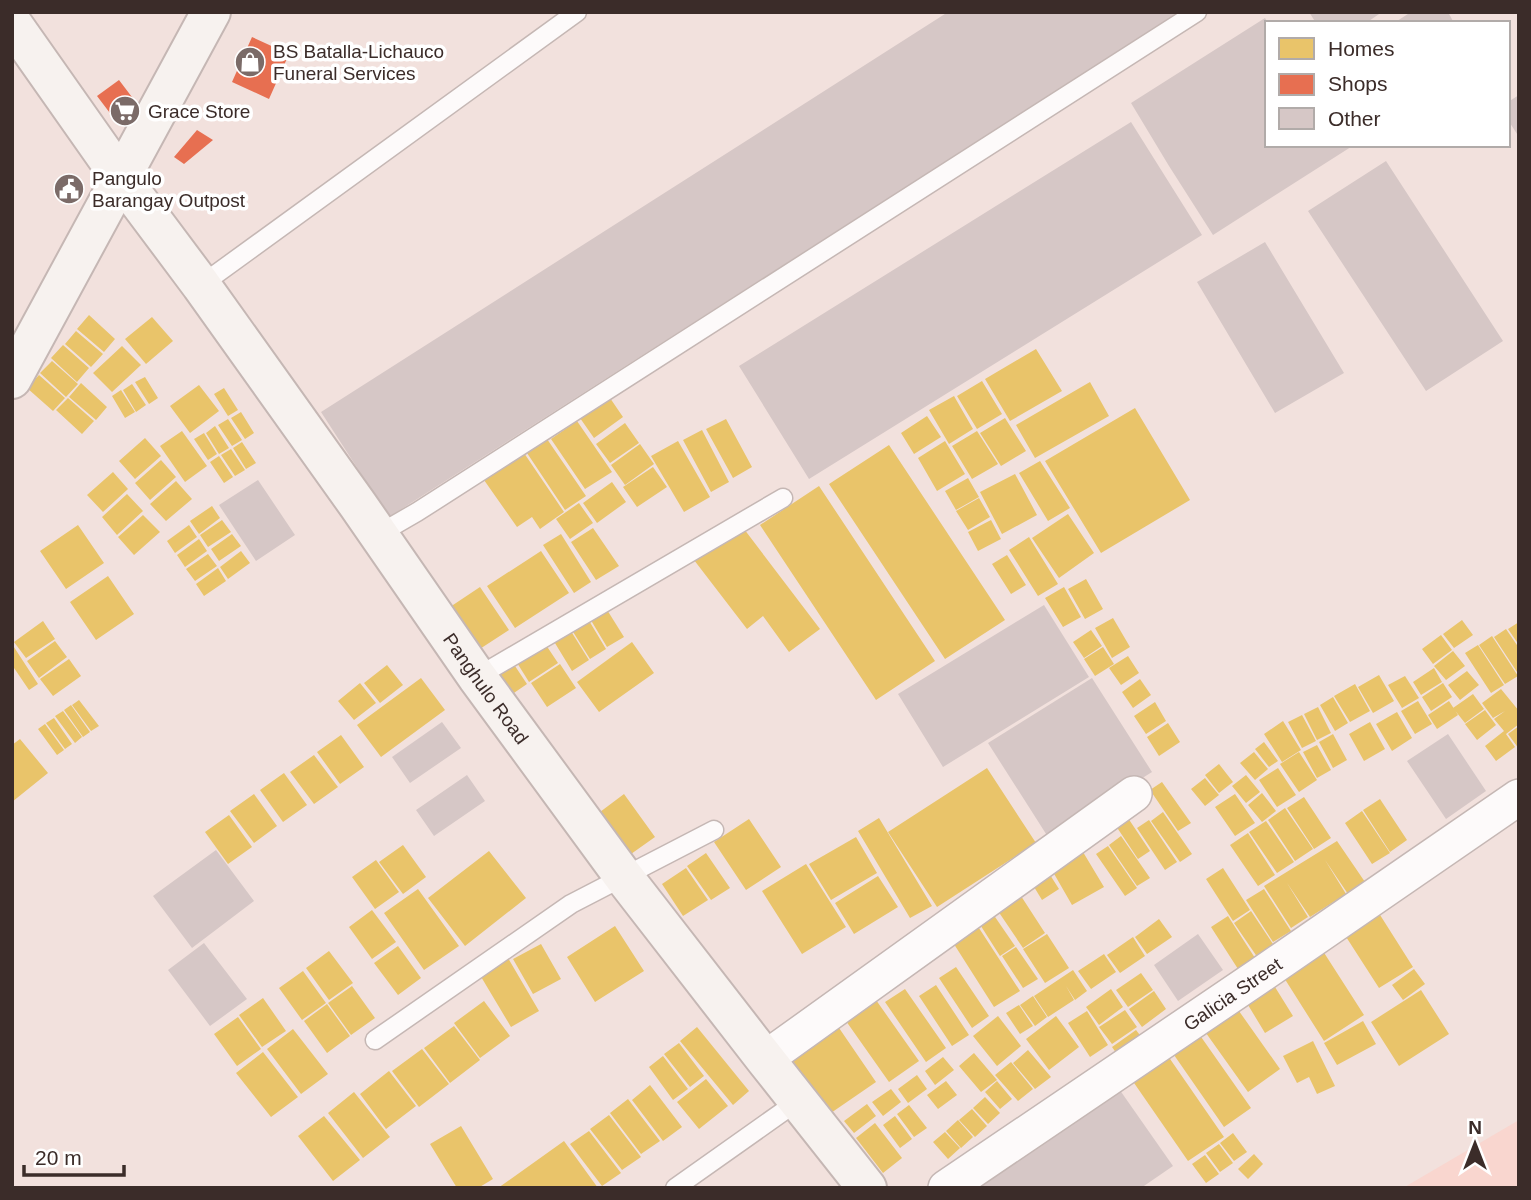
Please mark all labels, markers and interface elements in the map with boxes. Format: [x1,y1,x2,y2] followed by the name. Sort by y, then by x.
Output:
[1265,21,1510,147] legend
[1328,37,1395,60] text: Homes
[273,41,444,84] place label: BS Batalla-Lichauco Funeral Services
[233,45,267,79] shop icon: BS Batalla-Lichauco Funeral Services
[1328,72,1388,95] text: Shops
[108,94,142,128] supermarket icon: Grace Store
[148,101,250,122] place label: Grace Store
[1328,107,1381,130] text: Other
[92,168,246,211] place label: Pangulo Barangay Outpost
[52,172,86,206] public building icon: Pangulo Barangay Outpost
[439,629,532,748] street label: Panghulo Road
[1180,953,1286,1035] street label: Galicia Street
[1440,1109,1510,1179] north arrow
[1468,1117,1482,1138] text: N
[24,1134,124,1178] scale bar
[35,1146,82,1169] text: 20 m

